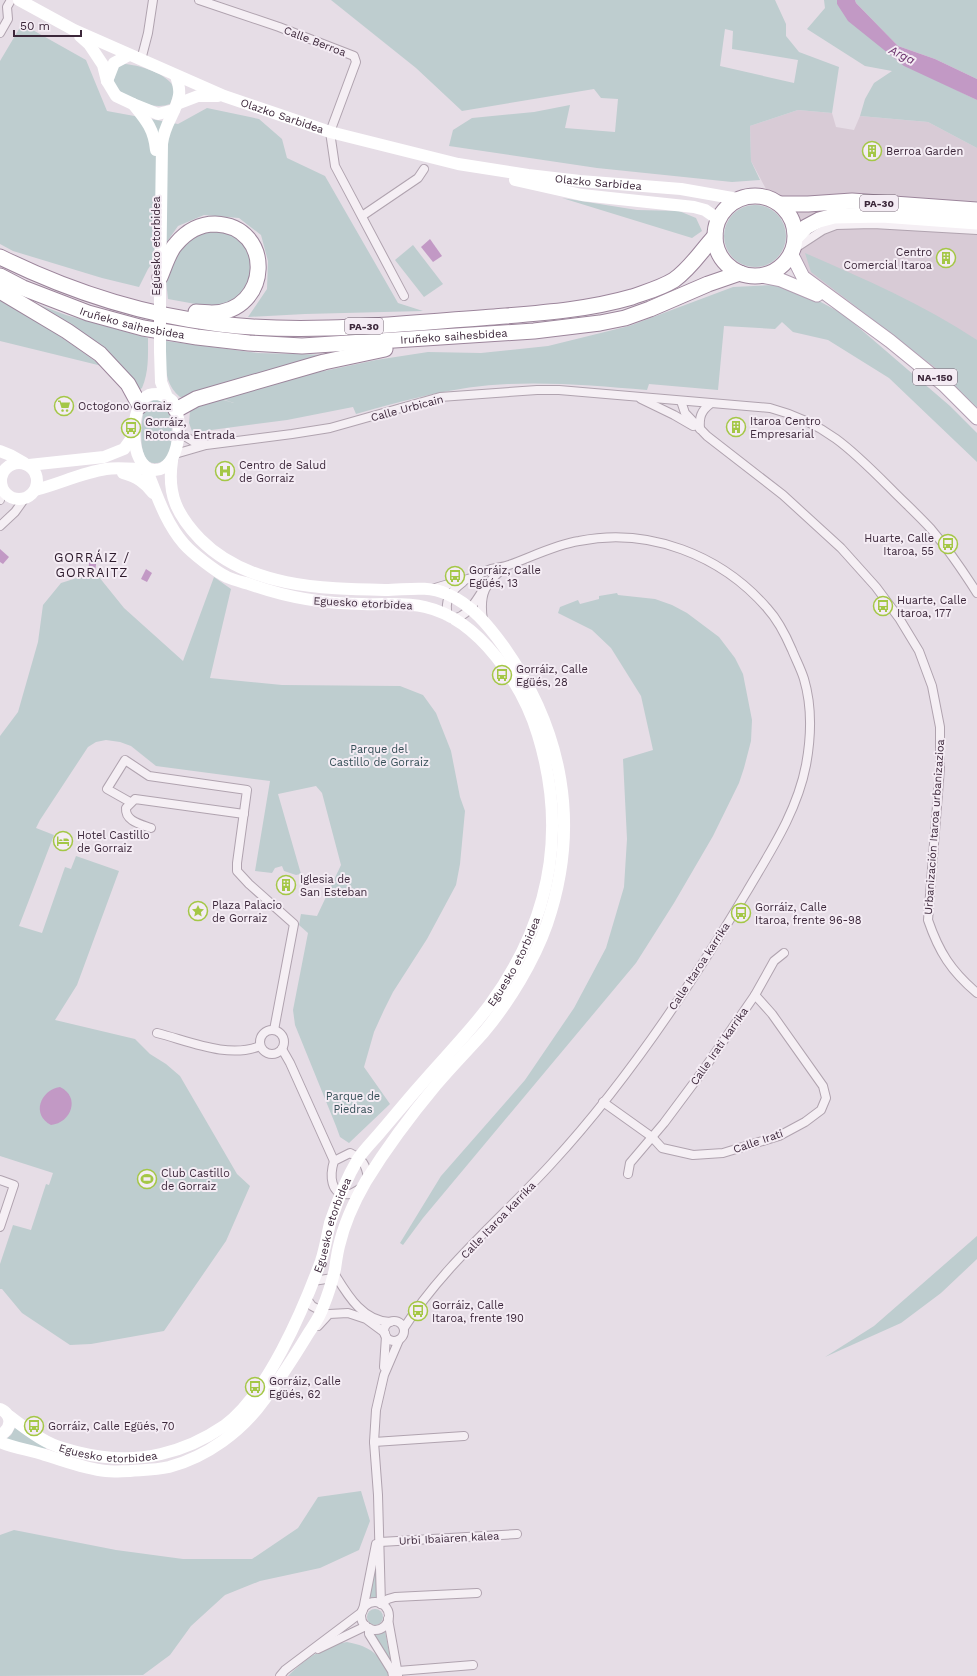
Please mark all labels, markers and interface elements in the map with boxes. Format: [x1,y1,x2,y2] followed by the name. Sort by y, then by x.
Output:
[14,12,81,38] scale bar
[20,19,50,33] text: 50 m
[282,24,348,59] street label: Calle Berroa
[886,42,918,67] water label: Arga
[239,96,325,136] street label: Olazko Sarbidea
[861,140,883,162] building icon: Berroa Garden
[886,145,963,158] place label: Berroa Garden
[554,172,642,193] street label: Olazko Sarbidea
[860,195,898,211] road number: PA-30
[150,196,163,296] street label: Eguesko etorbidea
[843,246,932,272] place label: Centro Comercial Itaroa
[935,247,957,269] building icon: Centro Comercial Itaroa
[78,304,186,342] street label: Iruñeko saihesbidea
[345,318,383,334] road number: PA-30
[400,327,508,347] street label: Iruñeko saihesbidea
[913,369,957,385] road number: NA-150
[369,393,445,424] street label: Calle Urbicain
[53,395,75,417] supermarket icon: Octogono Gorraiz
[78,400,172,413] place label: Octogono Gorraiz
[750,415,821,441] place label: Itaroa Centro Empresarial
[145,416,235,442] place label: Gorráiz, Rotonda Entrada
[725,416,747,438] building icon: Itaroa Centro Empresarial
[120,417,142,439] bus stop icon: Gorráiz, Rotonda Entrada
[239,459,326,485] place label: Centro de Salud de Gorraiz
[214,460,236,482] hospital icon: Centro de Salud de Gorraiz
[864,532,934,558] place label: Huarte, Calle Itaroa, 55
[937,533,959,555] bus stop icon: Huarte, Calle Itaroa, 55
[54,549,130,580] district label: GORRÁIZ / GORRAITZ
[469,564,541,590] place label: Gorráiz, Calle Egüés, 13
[444,565,466,587] bus stop icon: Gorráiz, Calle Egüés, 13
[313,594,413,613] street label: Eguesko etorbidea
[897,594,967,620] place label: Huarte, Calle Itaroa, 177
[872,595,894,617] bus stop icon: Huarte, Calle Itaroa, 177
[516,663,588,689] place label: Gorráiz, Calle Egüés, 28
[491,664,513,686] bus stop icon: Gorráiz, Calle Egüés, 28
[922,739,947,915] street label: Urbanización Itaroa urbanizazioa
[329,743,429,769] park label: Parque del Castillo de Gorraiz
[77,829,150,855] place label: Hotel Castillo de Gorraiz
[52,830,74,852] hotel icon: Hotel Castillo de Gorraiz
[300,873,367,899] place label: Iglesia de San Esteban
[275,874,297,896] building icon: Iglesia de San Esteban
[212,899,282,925] place label: Plaza Palacio de Gorraiz
[187,900,209,922] place icon: Plaza Palacio de Gorraiz
[755,901,862,927] place label: Gorráiz, Calle Itaroa, frente 96-98
[730,902,752,924] bus stop icon: Gorráiz, Calle Itaroa, frente 96-98
[485,915,543,1009] street label: Eguesko etorbidea
[666,920,733,1013] street label: Calle Itaroa karrika
[688,1005,751,1088] street label: Calle Irati karrika
[326,1090,380,1116] park label: Parque de Piedras
[732,1127,785,1156] street label: Calle Irati
[161,1167,230,1193] place label: Club Castillo de Gorraiz
[136,1168,158,1190] sports icon: Club Castillo de Gorraiz
[311,1176,354,1275] street label: Eguesko etorbidea
[458,1179,538,1262] street label: Calle Itaroa karrika
[432,1299,524,1325] place label: Gorráiz, Calle Itaroa, frente 190
[407,1300,429,1322] bus stop icon: Gorráiz, Calle Itaroa, frente 190
[269,1375,341,1401] place label: Gorráiz, Calle Egüés, 62
[244,1376,266,1398] bus stop icon: Gorráiz, Calle Egüés, 62
[23,1415,45,1437] bus stop icon: Gorráiz, Calle Egüés, 70
[48,1420,175,1433] place label: Gorráiz, Calle Egüés, 70
[57,1441,159,1465] street label: Eguesko etorbidea
[398,1529,500,1548] street label: Urbi Ibaiaren kalea

